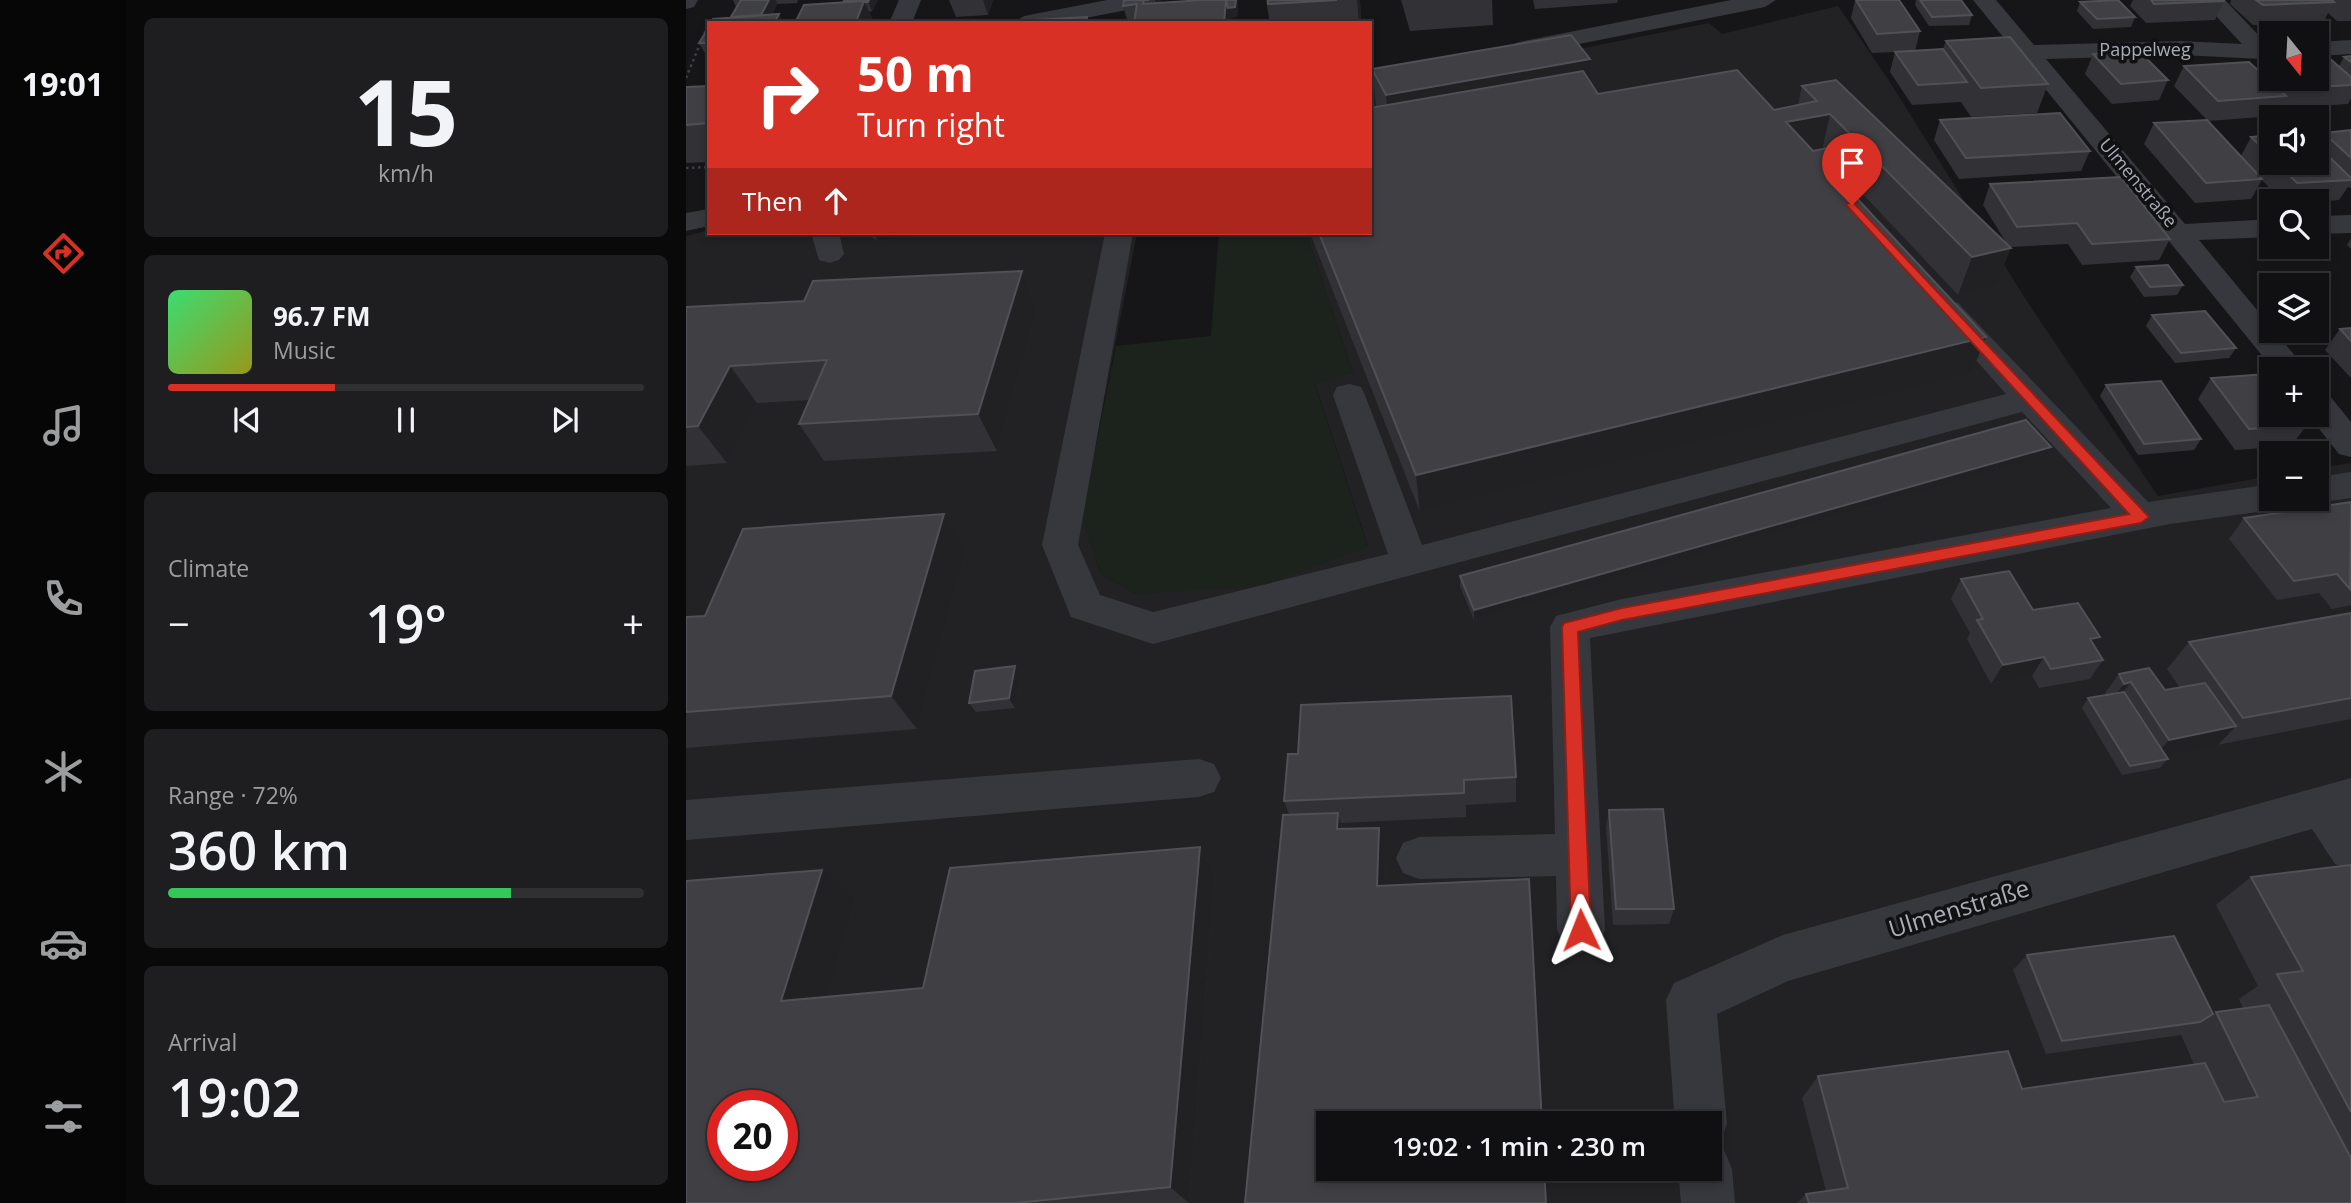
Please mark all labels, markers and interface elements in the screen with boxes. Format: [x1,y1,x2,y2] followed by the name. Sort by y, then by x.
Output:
[2259,21,2329,91] north arrow
[2259,21,2329,511] map controls
[2099,37,2191,61] street label: Pappelweg
[857,40,974,106] text: 50 m
[354,49,458,173] text: 15
[742,49,833,140] icon: right
[22,62,104,105] text: 19:01
[857,103,1005,146] text: Turn right
[2259,105,2329,175] button: sound
[1822,133,1882,205] pin
[2094,133,2183,232] street label: Ulmenstraße
[1833,144,1871,182] icon: arrive
[378,157,434,189] text: km/h
[817,182,855,220] icon: ahead
[742,183,803,219] text: Then
[2259,189,2329,259] button: search
[39,229,88,278] icon: directions
[2259,273,2329,343] button: layers
[273,298,371,334] text: 96.7 FM
[273,334,336,366] text: Music
[2259,357,2329,427] button: +
[39,401,88,450] icon: music
[228,401,266,439] icon: previous
[387,401,425,439] icon: pause
[546,401,584,439] icon: next
[2259,441,2329,511] button: −
[168,552,249,584] text: Climate
[39,574,88,623] icon: phone
[365,587,447,658] text: 19°
[168,597,190,649] text: −
[622,597,644,649] text: +
[39,747,88,796] icon: climate
[168,779,298,811] text: Range · 72%
[168,814,350,885] text: 360 km
[1884,871,2033,945] street label: Ulmenstraße
[1544,893,1618,967] position arrow
[39,919,88,968] icon: car
[168,1026,237,1058] text: Arrival
[168,1061,301,1132] text: 19:02
[707,1090,798,1181] speed limit sign: 20
[39,1092,88,1141] icon: filters
[1392,1128,1646,1164] text: 19:02 · 1 min · 230 m

